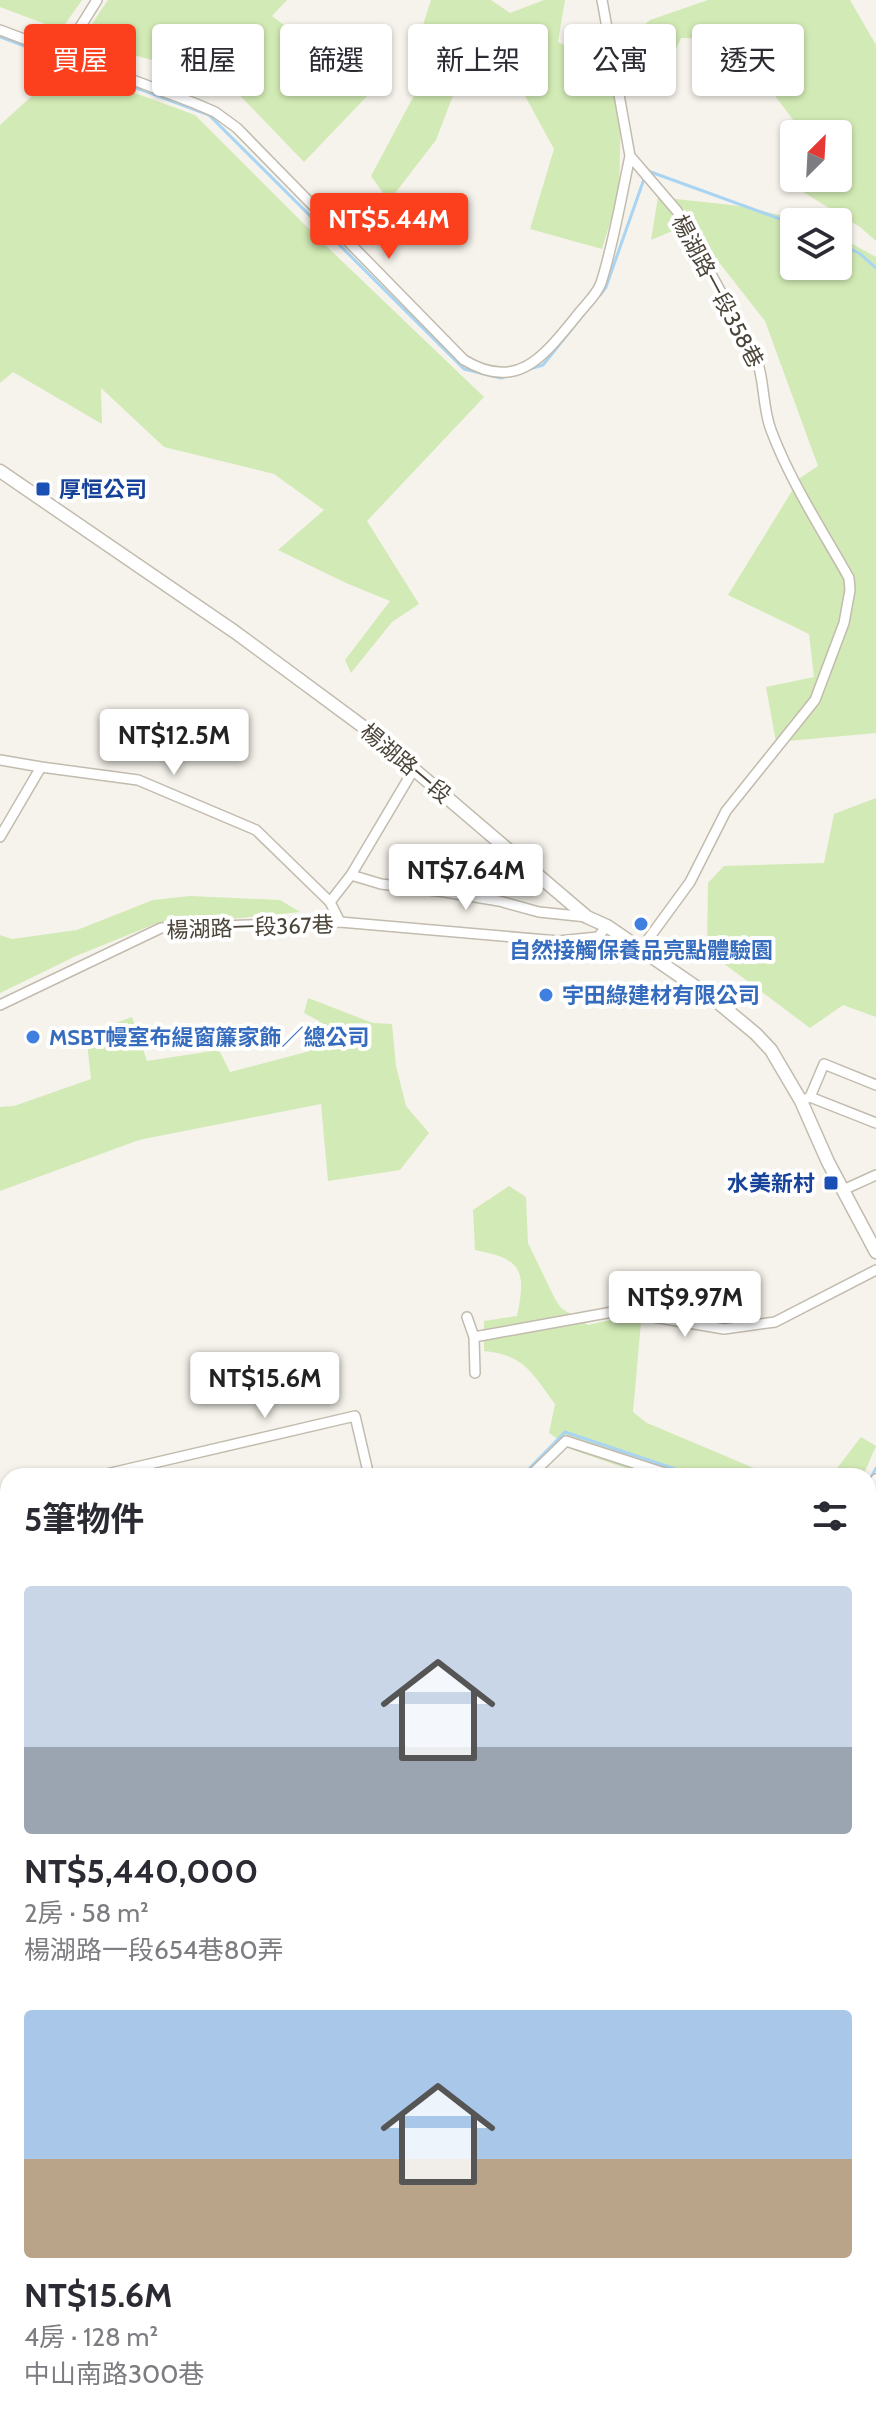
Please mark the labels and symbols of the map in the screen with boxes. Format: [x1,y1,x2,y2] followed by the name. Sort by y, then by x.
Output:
[780,120,852,192] north arrow
[306,193,472,261] pin: NT$5.44M
[666,210,769,372] street label: 楊湖路一段358巷
[59,476,147,503] place label: 厚恒公司
[34,480,52,498] marker: 厚恒公司
[91,709,257,777] pin: NT$12.5M
[355,718,456,809] street label: 楊湖路一段
[383,844,549,912] pin: NT$7.64M
[166,911,334,944] street label: 楊湖路一段367巷
[632,915,650,933] marker: 自然接觸保養品亮點體驗園
[509,937,773,964] place label: 自然接觸保養品亮點體驗園
[562,982,760,1009] place label: 宇田綠建材有限公司
[537,986,555,1004] marker: 宇田綠建材有限公司
[49,1024,370,1051] place label: MSBT幔室布緹窗簾家飾／總公司
[24,1028,42,1046] marker: MSBT幔室布緹窗簾家飾／總公司
[727,1170,815,1197] place label: 水美新村
[822,1174,840,1192] marker: 水美新村
[602,1271,768,1339] pin: NT$9.97M
[182,1352,348,1420] pin: NT$15.6M

